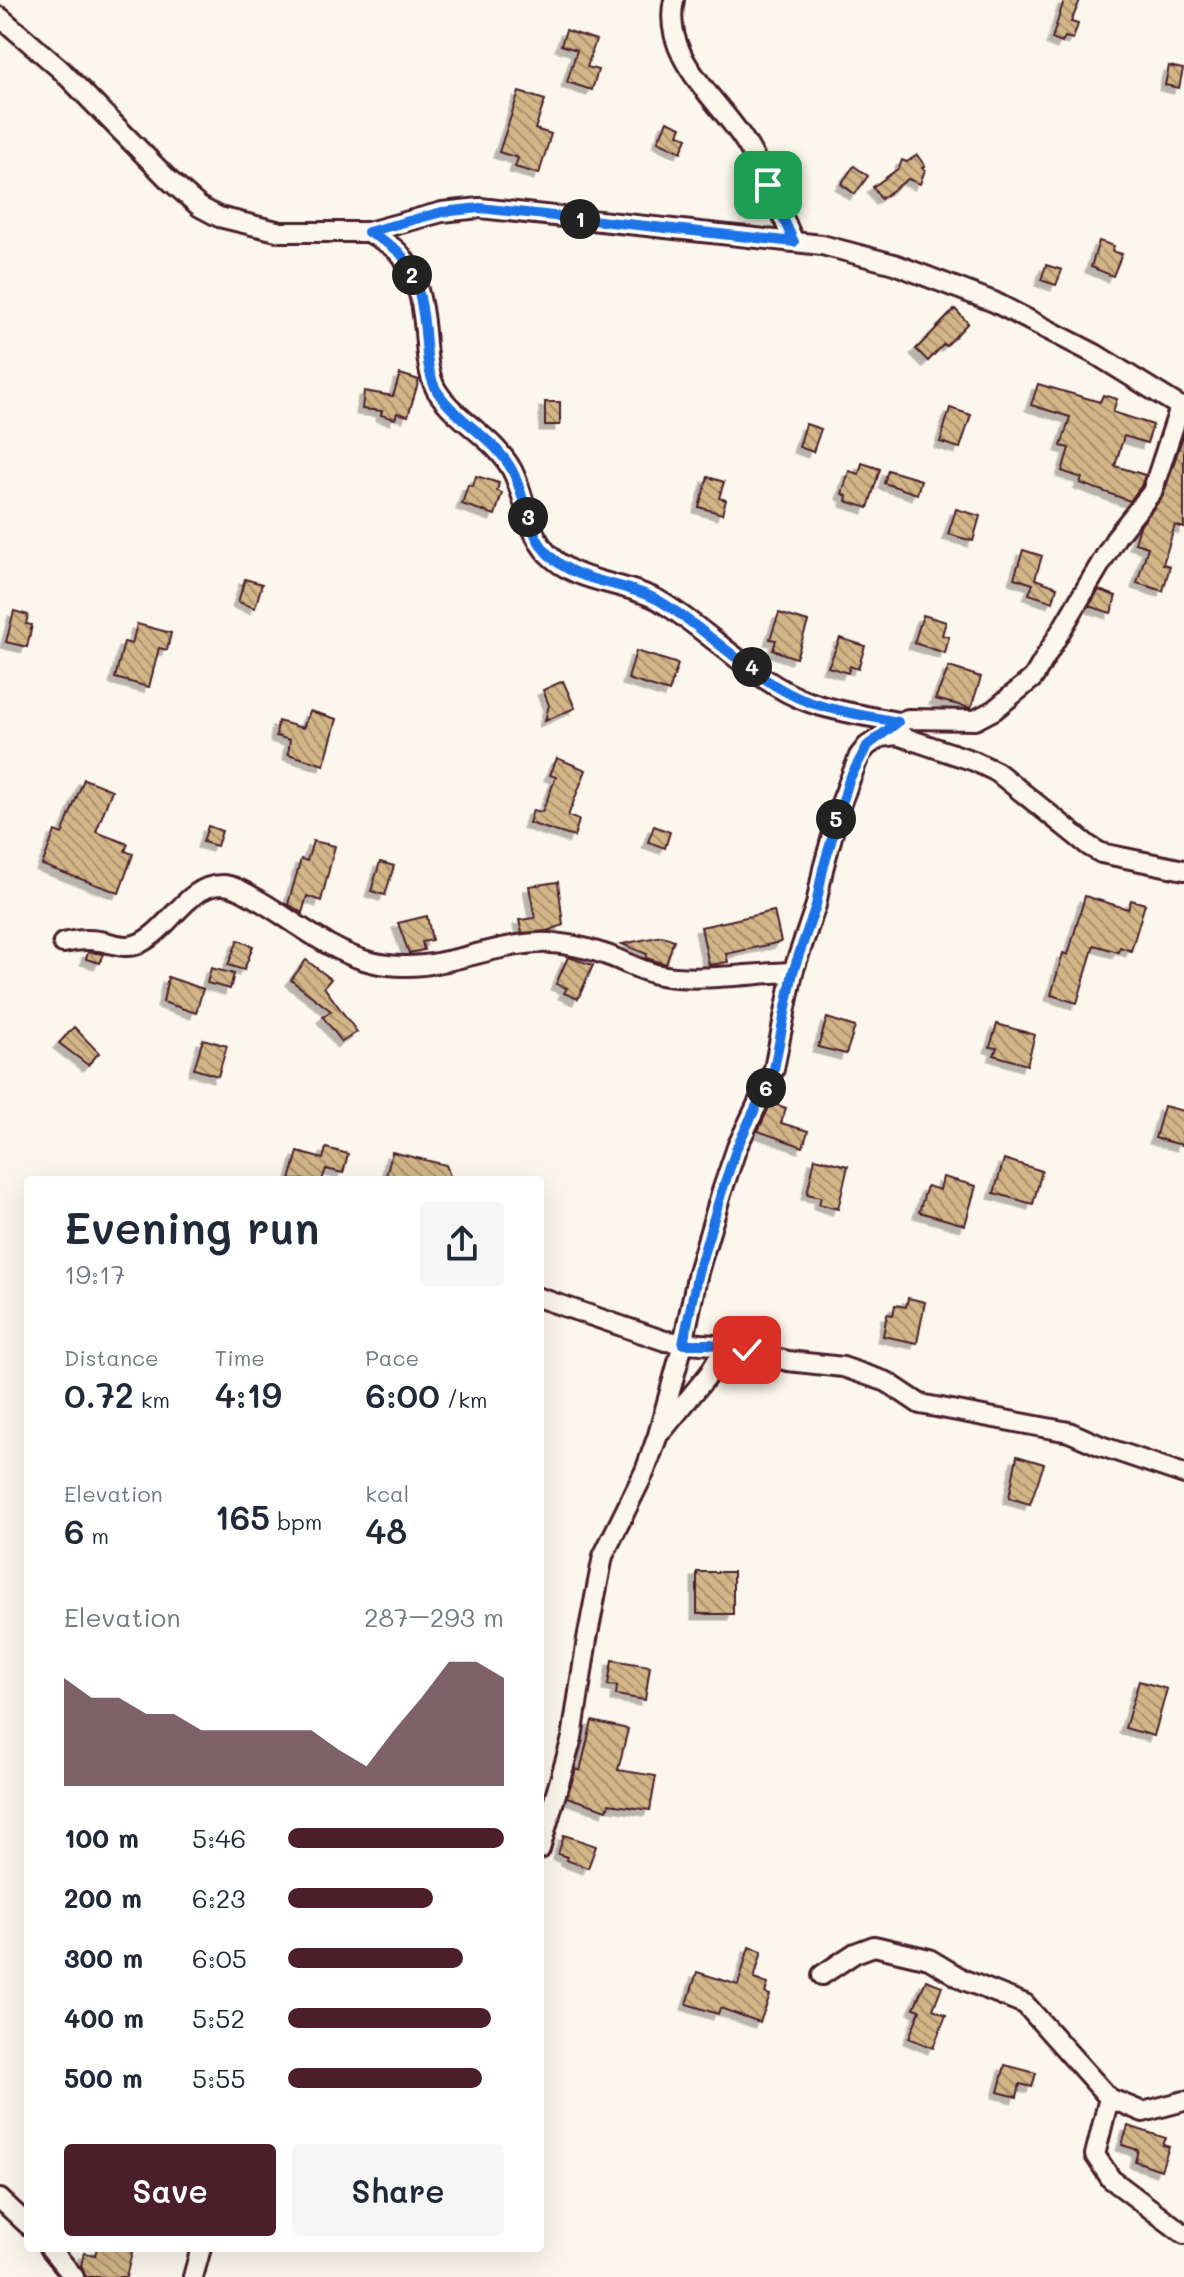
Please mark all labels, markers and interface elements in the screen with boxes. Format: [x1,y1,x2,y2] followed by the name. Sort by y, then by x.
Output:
[734,151,802,219] pin
[746,163,790,207] icon: arrive
[560,199,600,239] pin: 1
[575,204,585,233] text: 1
[392,255,432,295] pin: 2
[406,260,418,289] text: 2
[508,497,548,537] pin: 3
[521,502,535,531] text: 3
[732,647,772,687] pin: 4
[745,652,759,681] text: 4
[816,799,856,839] pin: 5
[830,804,842,833] text: 5
[746,1068,786,1108] pin: 6
[759,1073,773,1102] text: 6
[64,1198,319,1255] text: Evening run
[420,1202,504,1286] button: share
[64,1257,125,1291] text: 19:17
[713,1316,781,1384] pin
[725,1328,769,1372] icon: check
[64,1343,159,1372] text: Distance
[215,1343,265,1372] text: Time
[365,1343,419,1372] text: Pace
[64,1372,134,1417] text: 0.72
[215,1372,282,1417] text: 4:19
[365,1372,440,1417] text: 6:00
[134,1385,170,1414] text: km
[440,1385,488,1414] text: /km
[64,1479,163,1508] text: Elevation
[365,1479,409,1508] text: kcal
[215,1494,270,1539] text: 165
[270,1507,322,1536] text: bpm
[64,1508,85,1553] text: 6
[365,1508,407,1553] text: 48
[85,1521,109,1550] text: m
[64,1600,181,1634] text: Elevation
[364,1600,504,1634] text: 287–293 m
[64,1821,139,1855] text: 100 m
[192,1821,246,1855] text: 5:46
[64,1881,142,1915] text: 200 m
[192,1881,245,1915] text: 6:23
[64,1941,143,1975] text: 300 m
[192,1941,247,1975] text: 6:05
[64,2001,144,2035] text: 400 m
[192,2001,245,2035] text: 5:52
[64,2061,143,2095] text: 500 m
[192,2061,246,2095] text: 5:55
[64,2144,276,2236] button: Save
[292,2144,504,2236] button: Share

